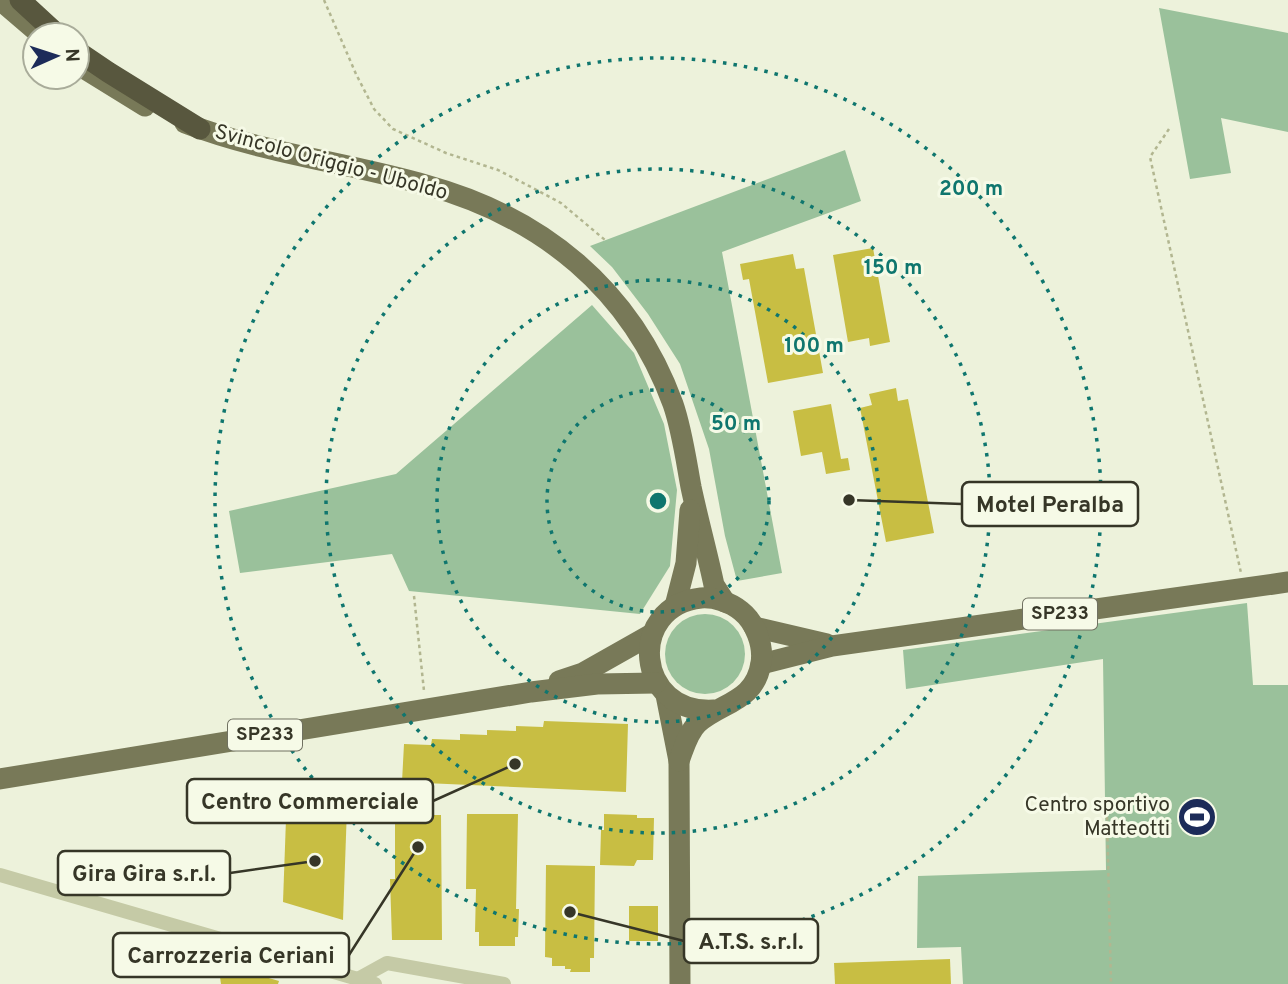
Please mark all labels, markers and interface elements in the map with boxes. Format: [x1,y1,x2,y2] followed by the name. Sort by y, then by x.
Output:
[21,21,91,91] north arrow
[59,48,83,63] text: N
[212,119,450,207] street label: Svincolo Origgio - Uboldo
[939,176,1003,203] text: 200 m
[864,255,922,282] text: 150 m
[784,333,844,360] text: 100 m
[711,411,761,438] text: 50 m
[962,482,1138,526] callout: Motel Peralba
[646,489,670,513] centre of rings
[976,492,1124,521] text: Motel Peralba
[1023,598,1097,629] road number: SP233
[228,720,302,750] road number: SP233
[187,779,433,823] callout: Centro Commerciale
[201,789,419,818] text: Centro Commerciale
[1025,792,1170,843] place label: Centro sportivo Matteotti
[1176,796,1218,838] sports icon: Centro sportivo Matteotti
[58,851,230,895] callout: Gira Gira s.r.l.
[72,861,216,890] text: Gira Gira s.r.l.
[684,919,818,963] callout: A.T.S. s.r.l.
[698,929,804,958] text: A.T.S. s.r.l.
[113,933,349,977] callout: Carrozzeria Ceriani
[127,943,335,972] text: Carrozzeria Ceriani

